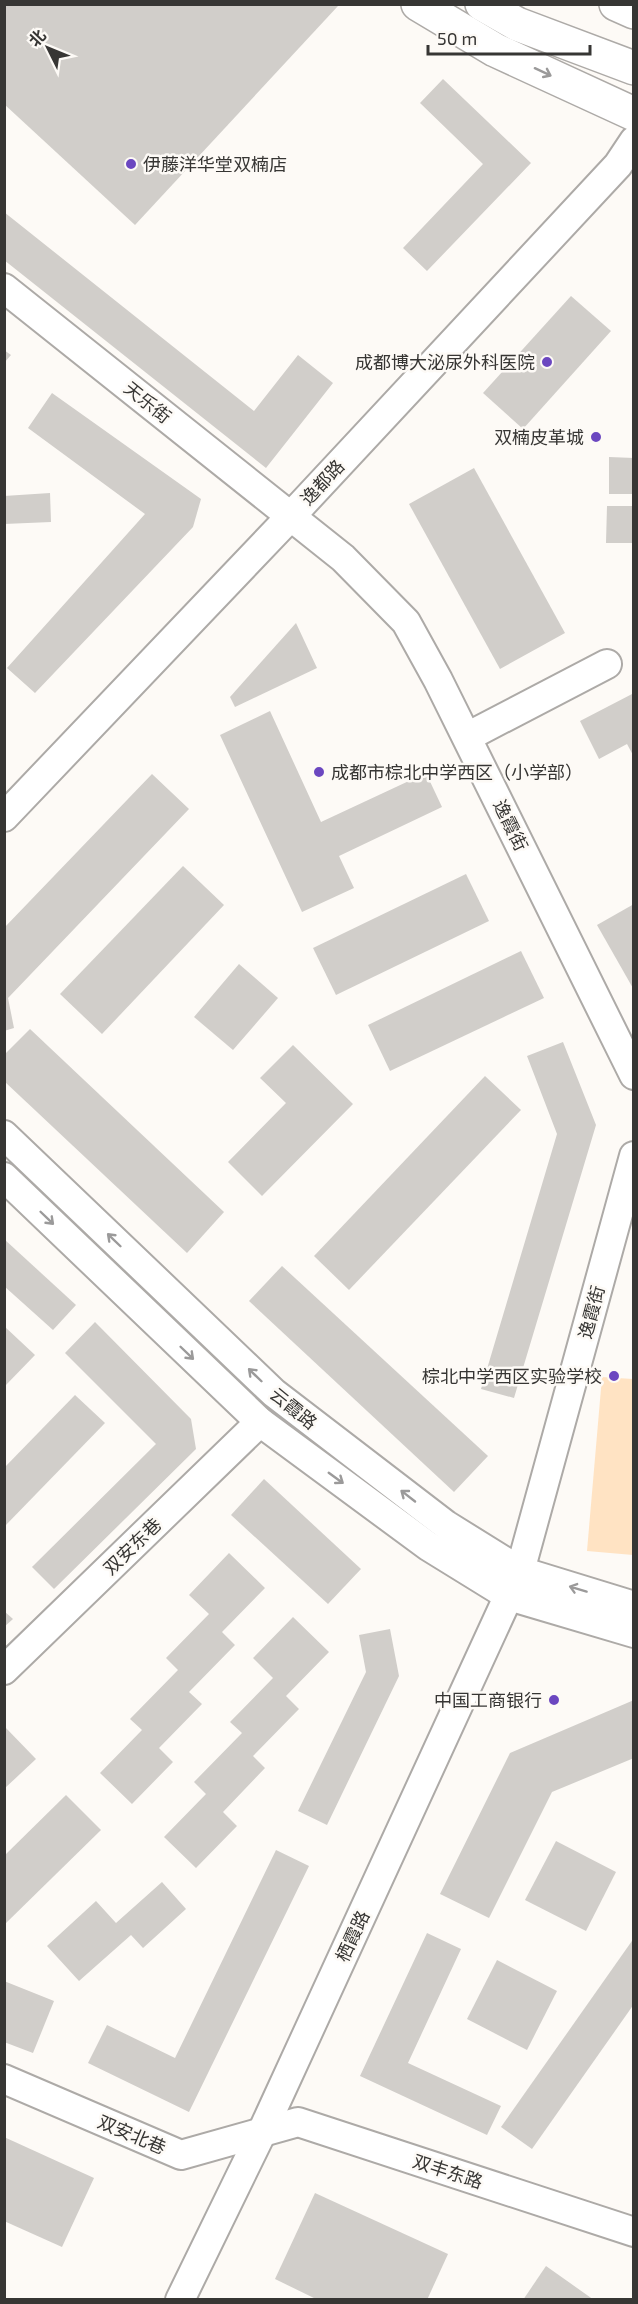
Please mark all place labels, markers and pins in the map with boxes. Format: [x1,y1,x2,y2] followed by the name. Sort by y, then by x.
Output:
[143,153,287,175] place label: 伊藤洋华堂双楠店
[124,157,138,171] marker: 伊藤洋华堂双楠店
[355,351,535,373] place label: 成都博大泌尿外科医院
[540,355,554,369] marker: 成都博大泌尿外科医院
[494,426,584,448] place label: 双楠皮革城
[589,430,603,444] marker: 双楠皮革城
[331,761,583,783] place label: 成都市棕北中学西区（小学部）
[312,765,326,779] marker: 成都市棕北中学西区（小学部）
[422,1365,602,1387] place label: 棕北中学西区实验学校
[607,1369,621,1383] marker: 棕北中学西区实验学校
[434,1689,542,1711] place label: 中国工商银行
[547,1693,561,1707] marker: 中国工商银行

